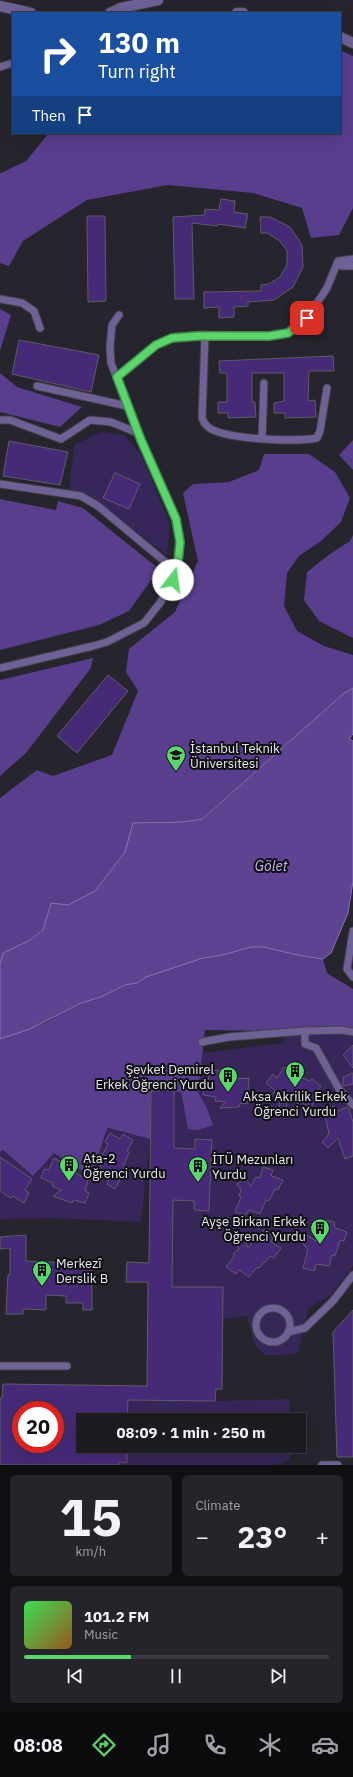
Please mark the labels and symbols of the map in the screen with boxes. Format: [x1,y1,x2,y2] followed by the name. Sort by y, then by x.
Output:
[290,301,324,335] pin
[152,559,194,601] position arrow
[190,740,280,772] place label: İstanbul Teknik Üniversitesi
[165,744,187,772] school or university icon: İstanbul Teknik Üniversitesi
[255,857,288,875] water label: Gölet
[284,1060,306,1088] building icon: Aksa Akrilik Erkek Öğrenci Yurdu
[95,1061,214,1093] place label: Şevket Demirel Erkek Öğrenci Yurdu
[217,1065,239,1093] building icon: Şevket Demirel Erkek Öğrenci Yurdu
[243,1088,347,1120] place label: Aksa Akrilik Erkek Öğrenci Yurdu
[83,1150,166,1182] place label: Ata-2 Öğrenci Yurdu
[212,1151,293,1183] place label: İTÜ Mezunları Yurdu
[58,1154,80,1182] building icon: Ata-2 Öğrenci Yurdu
[187,1155,209,1183] building icon: İTÜ Mezunları Yurdu
[201,1213,306,1245] place label: Ayşe Birkan Erkek Öğrenci Yurdu
[309,1217,331,1245] building icon: Ayşe Birkan Erkek Öğrenci Yurdu
[56,1255,108,1287] place label: Merkezî Derslik B
[31,1259,53,1287] building icon: Merkezî Derslik B
[12,1401,64,1453] speed limit sign: 20

